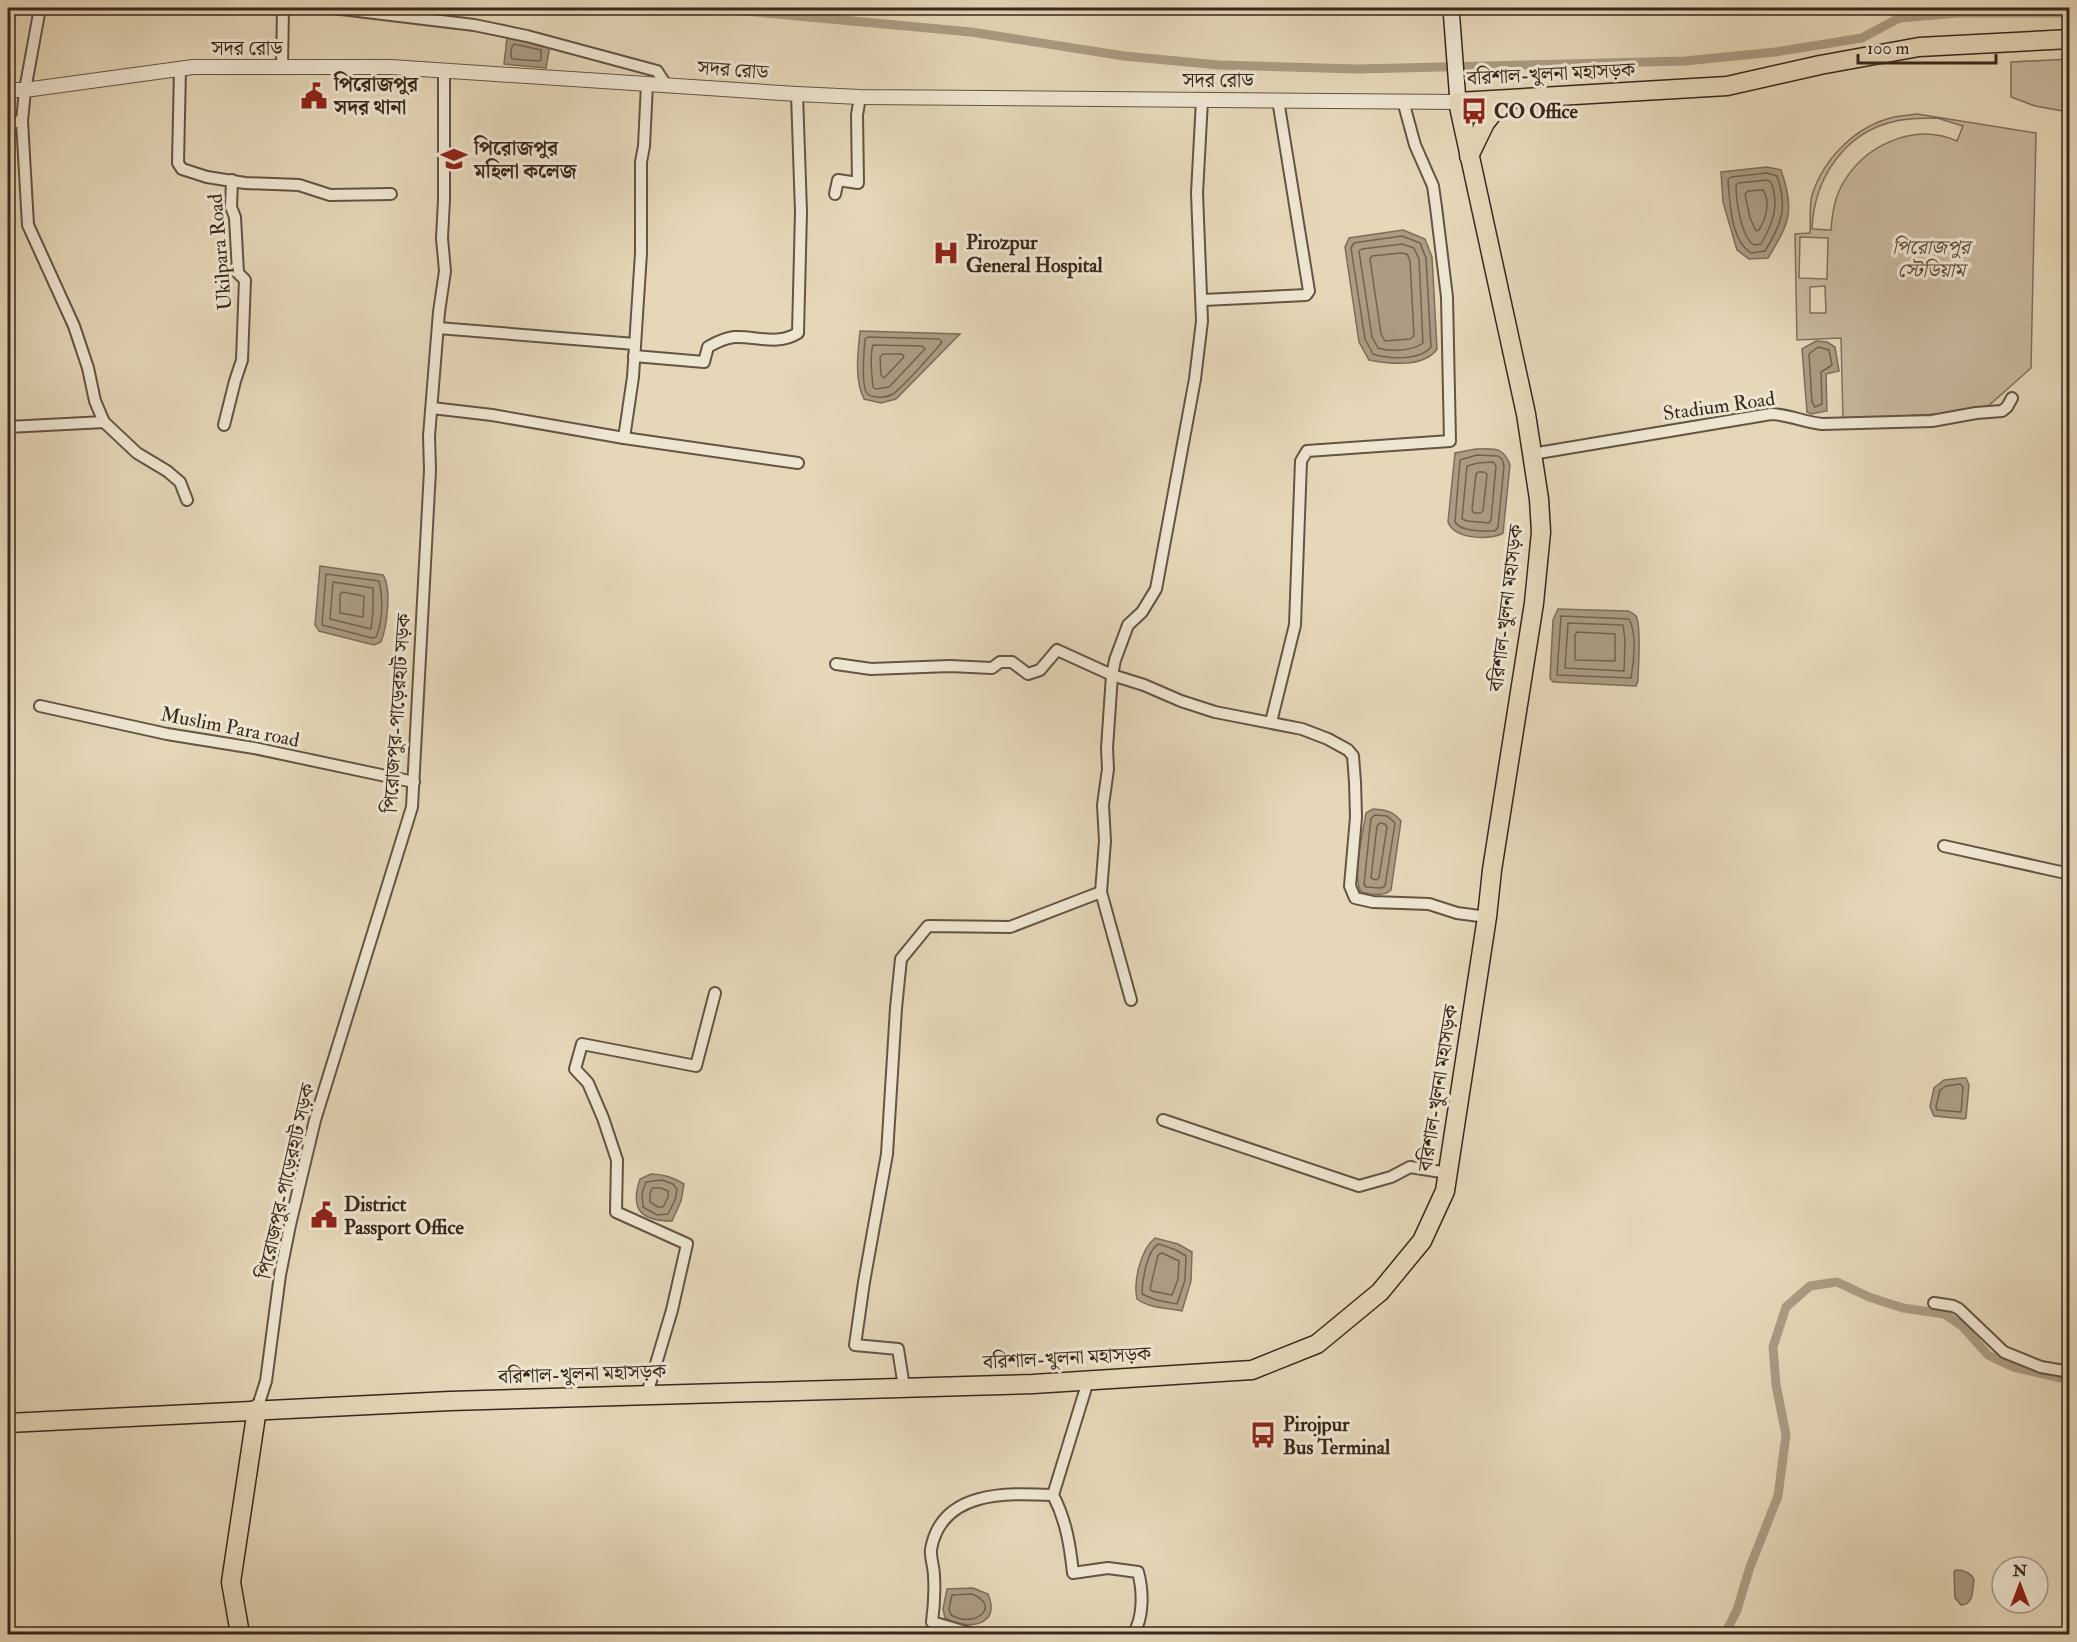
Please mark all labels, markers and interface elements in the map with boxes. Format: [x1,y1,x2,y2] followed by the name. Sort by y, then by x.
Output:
[1858,27,1996,65] scale bar
[210,36,283,61] street label: সদর রোড
[1867,37,1910,60] text: 100 m
[696,55,770,85] street label: সদর রোড
[1465,57,1637,91] street label: বরিশাল-খুলনা মহাসড়ক
[1181,68,1254,93] street label: সদর রোড
[333,71,419,120] place label: পিরোজপুর সদর থানা
[299,81,329,111] public building icon: পিরোজপুর সদর থানা
[1459,96,1489,126] bus stop icon: CO Office
[1494,99,1579,124] place label: CO Office
[473,135,578,184] place label: পিরোজপুর মহিলা কলেজ
[439,144,469,174] school or university icon: পিরোজপুর মহিলা কলেজ
[202,192,239,311] street label: Ukilpara Road
[966,230,1103,279] place label: Pirozpur General Hospital
[1892,235,1974,283] park label: পিরোজপুর স্টেডিয়াম
[931,238,961,268] hospital icon: Pirozpur General Hospital
[1661,386,1777,426] street label: Stadium Road
[1483,522,1529,694] street label: বরিশাল-খুলনা মহাসড়ক
[377,612,417,814] street label: পিরোজপুর-পাড়েরহাট সড়ক
[159,701,302,753] street label: Muslim Para road
[1412,1002,1464,1174] street label: বরিশাল-খুলনা মহাসড়ক
[251,1080,321,1282] street label: পিরোজপুর-পাড়েরহাট সড়ক
[344,1192,465,1241] place label: District Passport Office
[309,1200,339,1230] public building icon: District Passport Office
[981,1341,1153,1375] street label: বরিশাল-খুলনা মহাসড়ক
[496,1359,667,1390] street label: বরিশাল-খুলনা মহাসড়ক
[1283,1412,1391,1460] place label: Pirojpur Bus Terminal
[1248,1420,1278,1450] bus stop icon: Pirojpur Bus Terminal
[1990,1555,2050,1615] north arrow
[2012,1561,2028,1581] text: N

